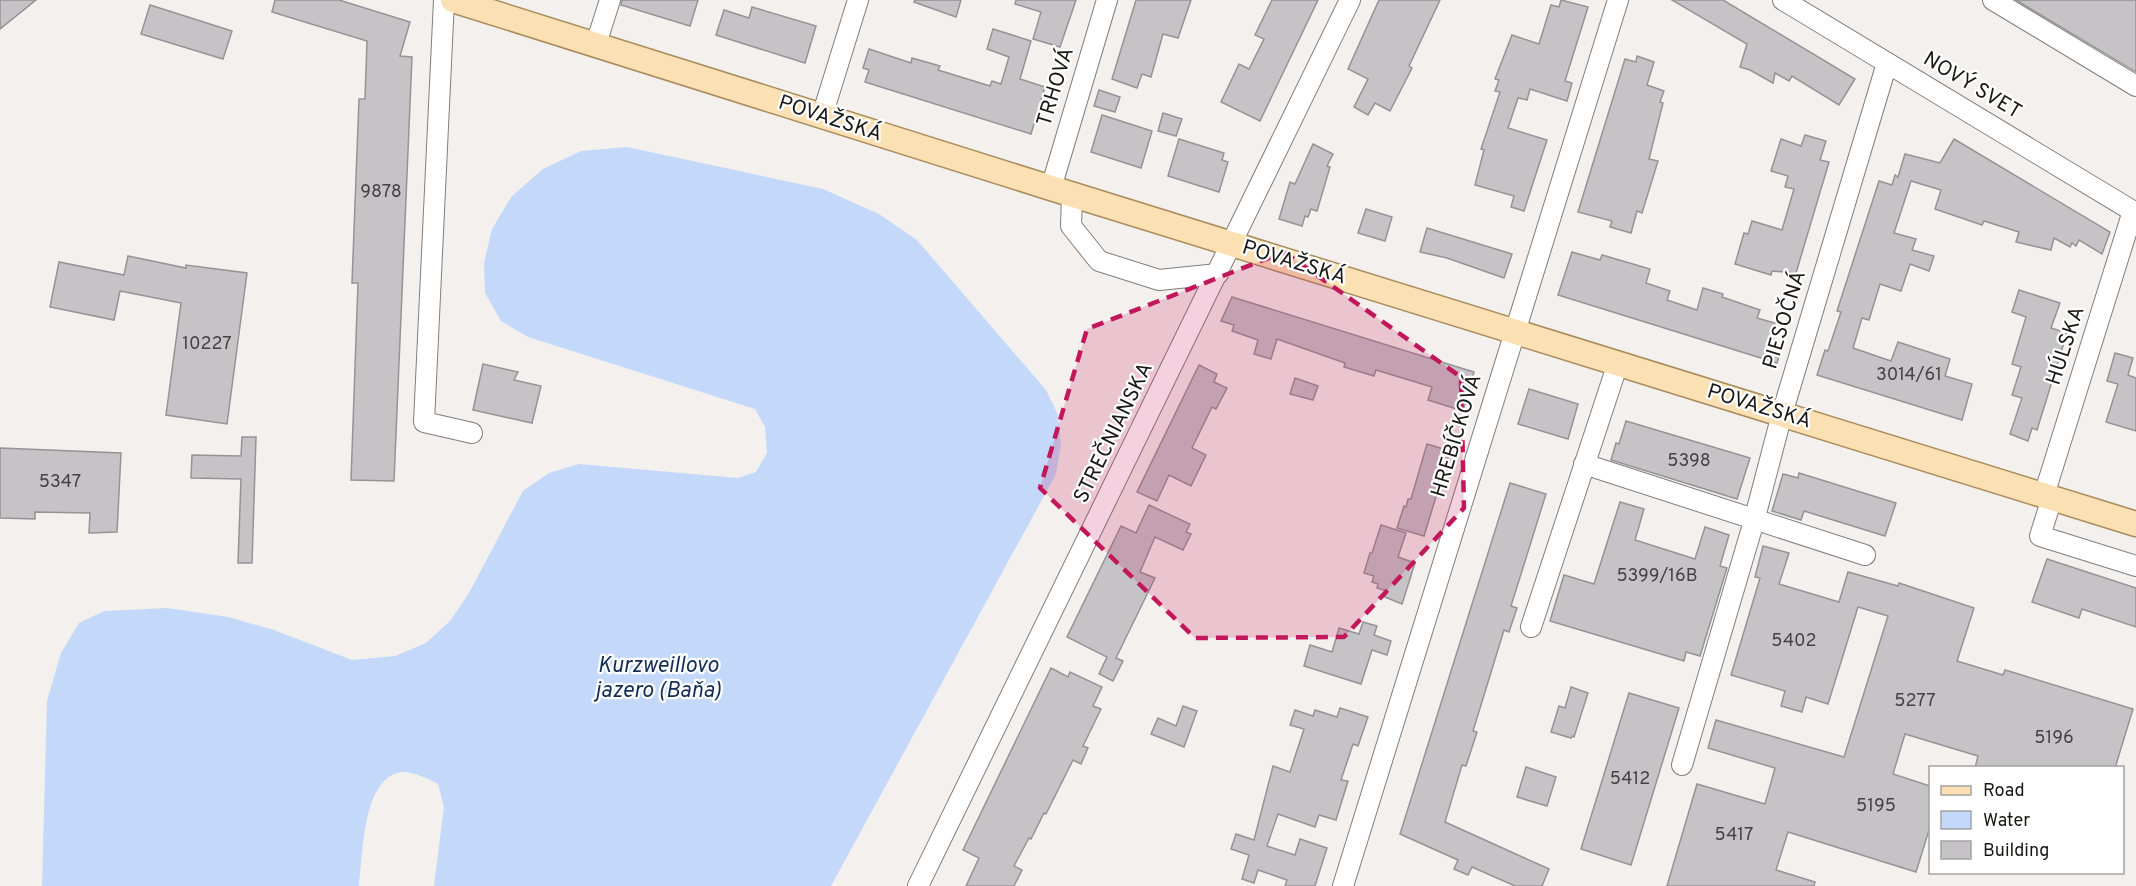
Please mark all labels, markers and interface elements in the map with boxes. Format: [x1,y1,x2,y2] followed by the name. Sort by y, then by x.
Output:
[1030,44,1081,130] street label: TRHOVÁ
[1918,45,2027,126] street label: NOVÝ SVET
[775,89,886,148] street label: POVAŽSKÁ
[360,181,402,204] house number: 9878
[1239,233,1350,292] street label: POVAŽSKÁ
[1756,267,1813,372] street label: PIESOČNÁ
[2040,303,2091,389] street label: HÚLSKA
[182,333,232,356] house number: 10227
[1067,358,1160,508] street label: STREČNIANSKA
[1876,364,1942,387] house number: 3014/61
[1425,371,1489,501] street label: HREBÍČKOVÁ
[1704,377,1815,436] street label: POVAŽSKÁ
[1667,450,1711,473] house number: 5398
[39,471,81,494] house number: 5347
[1616,565,1698,588] house number: 5399/16B
[1771,630,1817,653] house number: 5402
[593,653,722,705] water label: Kurzweillovo jazero (Baňa)
[1894,690,1936,713] house number: 5277
[2034,727,2074,750] house number: 5196
[1929,766,2124,874] legend
[1610,768,1650,791] house number: 5412
[1983,780,2025,803] text: Road
[1856,795,1896,818] house number: 5195
[1983,810,2030,833] text: Water
[1715,824,1753,847] house number: 5417
[1983,840,2049,863] text: Building

